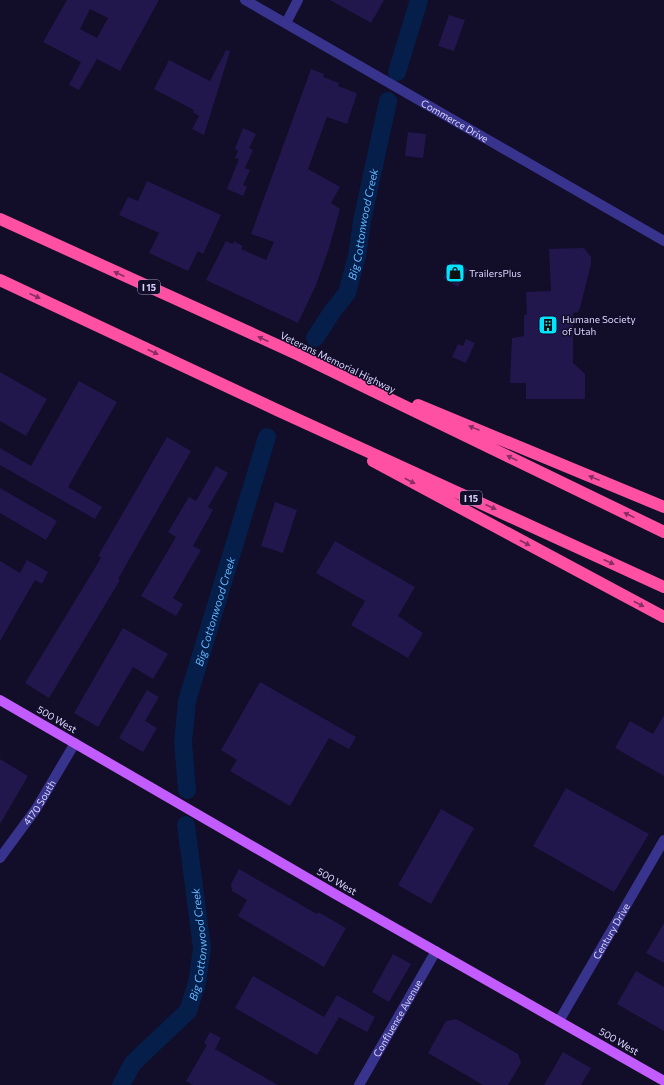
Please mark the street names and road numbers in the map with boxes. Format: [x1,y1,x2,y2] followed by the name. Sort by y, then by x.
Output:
[419,97,491,145] street label: Commerce Drive
[138,280,160,294] road number: I 15
[278,329,398,395] street label: Veterans Memorial Highway
[460,491,482,505] road number: I 15
[35,703,79,735] street label: 500 West
[20,778,58,827] street label: 4170 South
[315,865,359,897] street label: 500 West
[590,901,632,961] street label: Century Drive
[370,977,424,1059] street label: Confluence Avenue
[597,1025,641,1057] street label: 500 West

